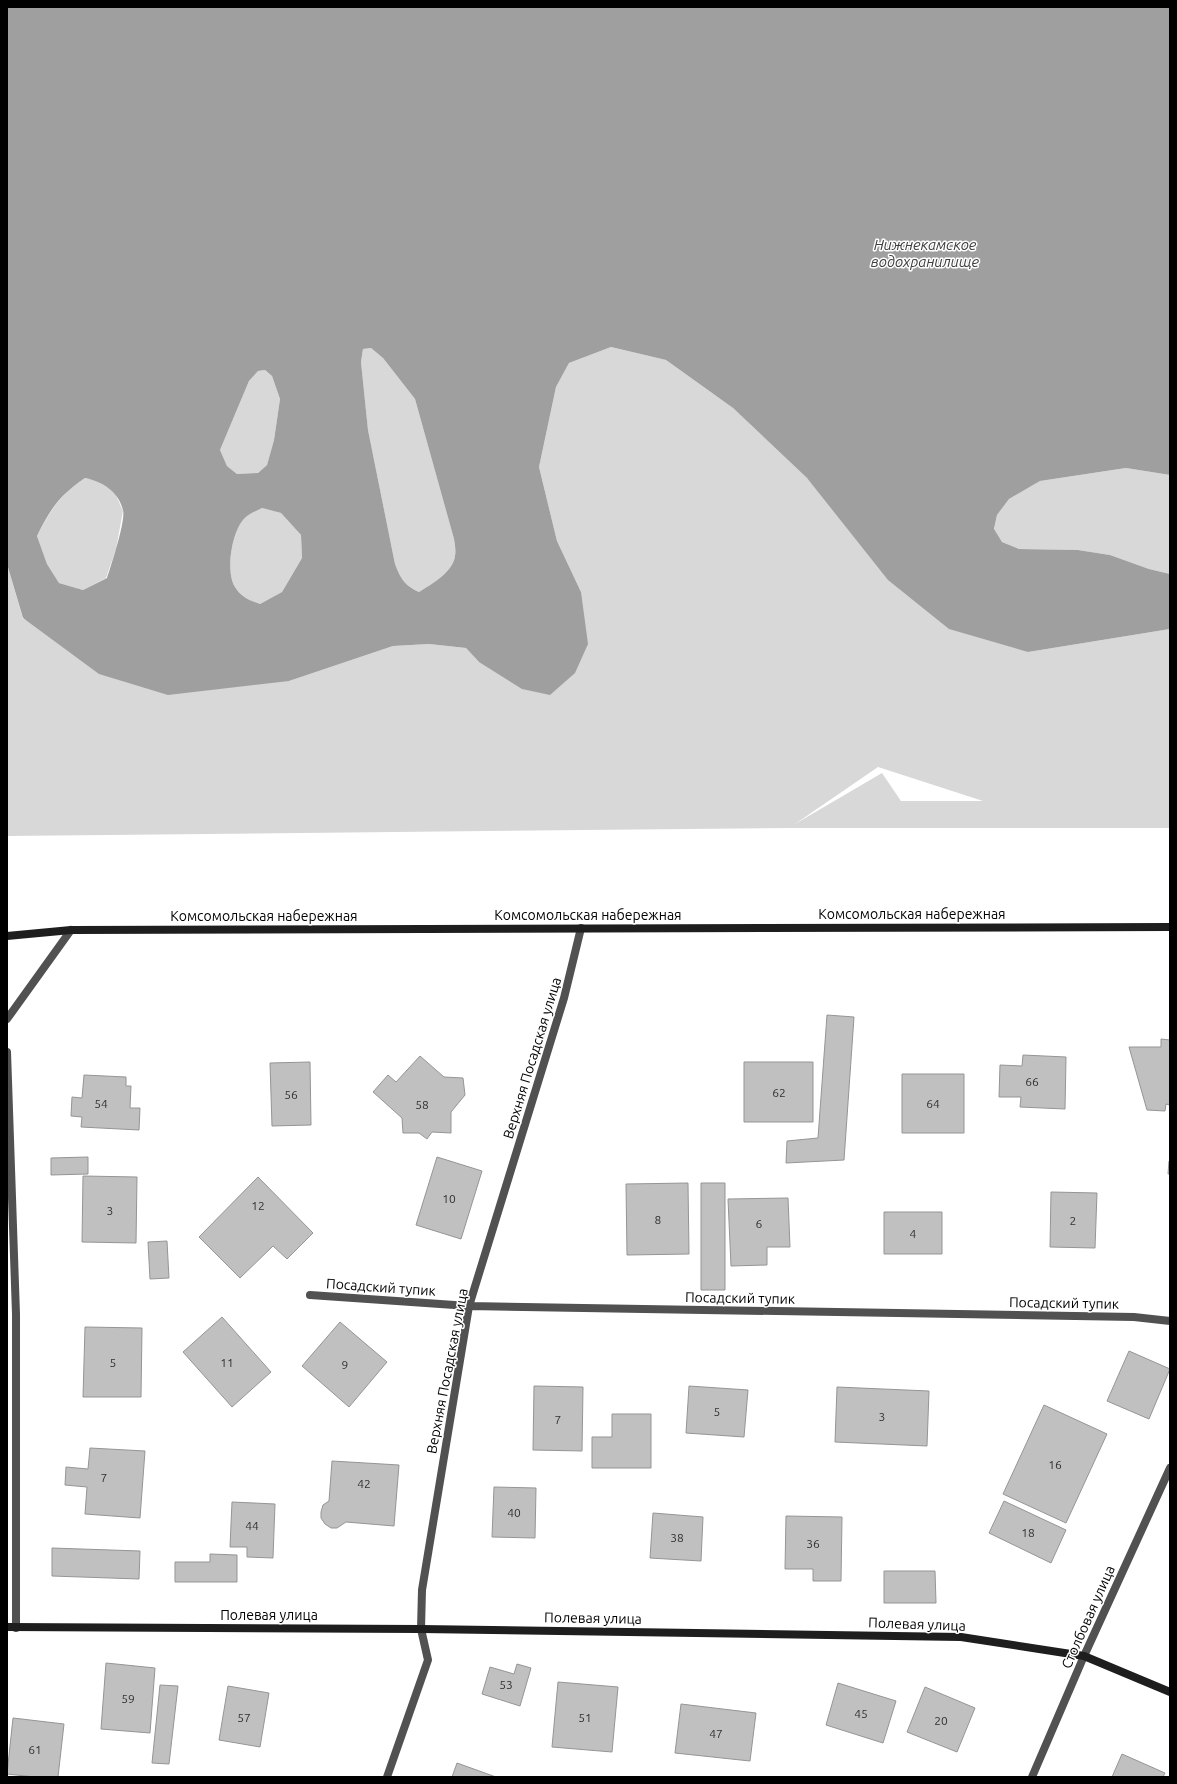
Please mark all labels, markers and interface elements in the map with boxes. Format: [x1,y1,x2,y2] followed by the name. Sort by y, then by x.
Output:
[871,236,980,270] water label: Нижнекамское водохранилище
[818,906,1006,922] street label: Комсомольская набережная
[494,907,682,923] street label: Комсомольская набережная
[170,908,358,924] street label: Комсомольская набережная
[500,975,564,1141] street label: Верхняя Посадская улица
[1025,1075,1039,1088] house number: 66
[772,1086,786,1099] house number: 62
[284,1088,298,1101] house number: 56
[94,1097,108,1110] house number: 54
[926,1097,940,1110] house number: 64
[415,1098,429,1111] house number: 58
[442,1192,456,1205] house number: 10
[251,1199,265,1212] house number: 12
[107,1204,113,1217] house number: 3
[655,1213,662,1226] house number: 8
[1070,1214,1076,1227] house number: 2
[756,1217,763,1230] house number: 6
[910,1227,917,1240] house number: 4
[326,1275,436,1299] street label: Посадский тупик
[423,1287,471,1455] street label: Верхняя Посадская улица
[685,1289,795,1307] street label: Посадский тупик
[1009,1294,1119,1312] street label: Посадский тупик
[110,1356,116,1369] house number: 5
[220,1356,234,1369] house number: 11
[342,1358,348,1371] house number: 9
[714,1405,720,1418] house number: 5
[879,1410,885,1423] house number: 3
[555,1413,561,1426] house number: 7
[1048,1458,1062,1471] house number: 16
[101,1471,107,1484] house number: 7
[357,1477,371,1490] house number: 42
[507,1506,521,1519] house number: 40
[245,1519,259,1532] house number: 44
[1021,1526,1035,1539] house number: 18
[670,1531,684,1544] house number: 38
[806,1537,820,1550] house number: 36
[1058,1563,1118,1671] street label: Столбовая улица
[220,1607,318,1623] street label: Полевая улица
[544,1609,642,1627] street label: Полевая улица
[868,1614,966,1634] street label: Полевая улица
[499,1678,513,1691] house number: 53
[121,1692,135,1705] house number: 59
[854,1707,868,1720] house number: 45
[237,1711,251,1724] house number: 57
[578,1711,592,1724] house number: 51
[934,1714,948,1727] house number: 20
[709,1727,723,1740] house number: 47
[28,1743,42,1756] house number: 61

